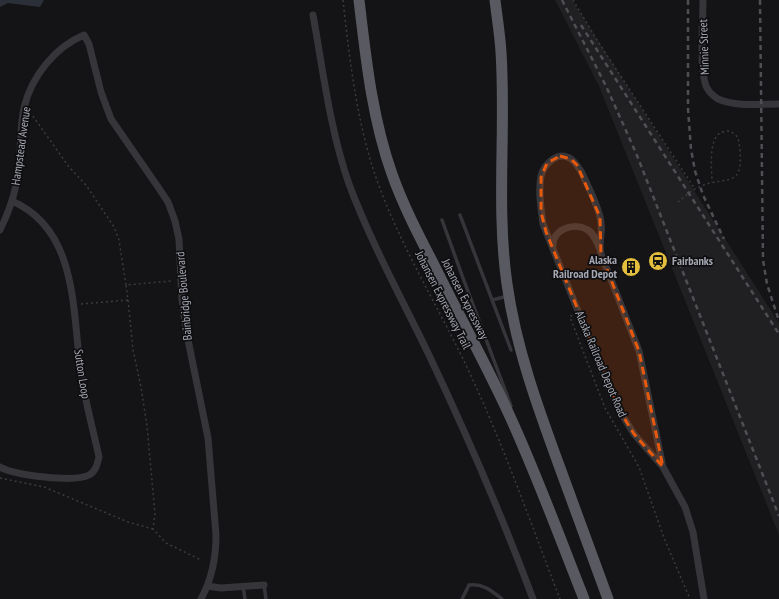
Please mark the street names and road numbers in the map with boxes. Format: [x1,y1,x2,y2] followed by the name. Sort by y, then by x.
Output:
[695,18,712,75] street label: Minnie Street
[8,106,33,186] street label: Hampstead Avenue
[412,247,475,351] street label: Johansen Expressway Trail
[172,251,195,341] street label: Bainbridge Boulevard
[438,255,492,342] street label: Johansen Expressway
[572,308,631,419] street label: Alaska Railroad Depot Road
[71,348,94,400] street label: Sutton Loop

